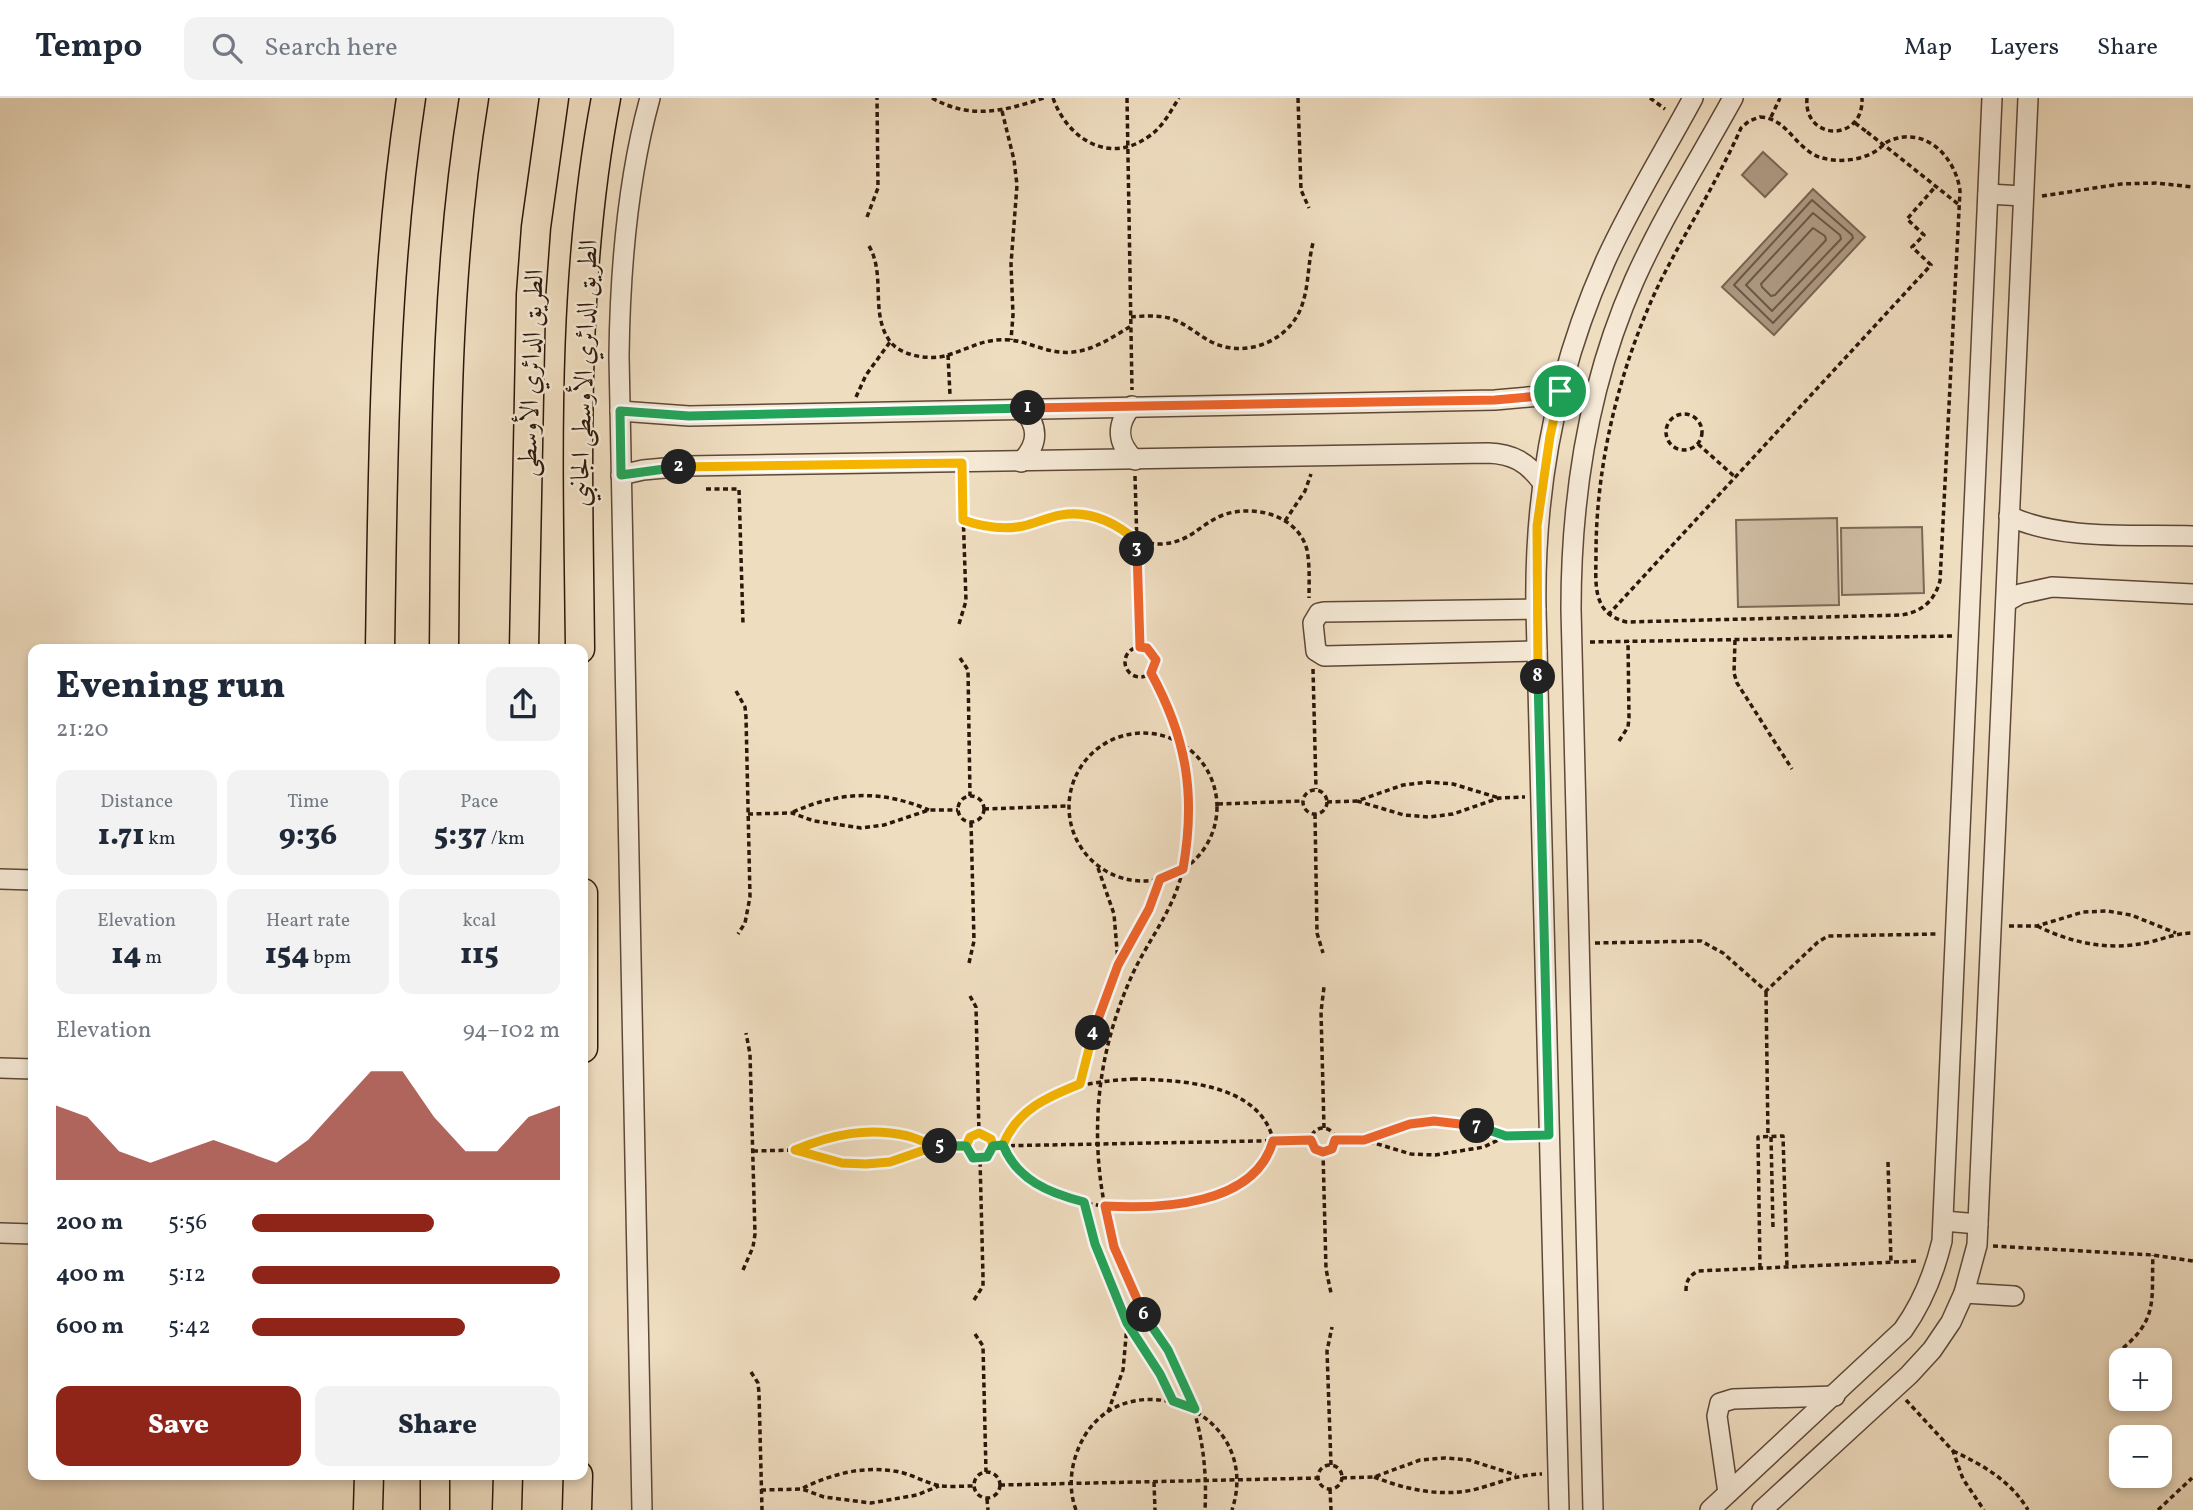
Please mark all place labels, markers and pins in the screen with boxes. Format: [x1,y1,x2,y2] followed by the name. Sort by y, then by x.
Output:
[1530,361,1590,421] pin
[1010,390,1046,426] pin: 1
[662,450,696,484] pin: 2
[1120,532,1154,566] pin: 3
[1520,660,1556,694] pin: 8
[1076,1016,1110,1051] pin: 4
[1460,1108,1494,1144] pin: 7
[922,1128,958,1164] pin: 5
[1126,1298,1162,1332] pin: 6

